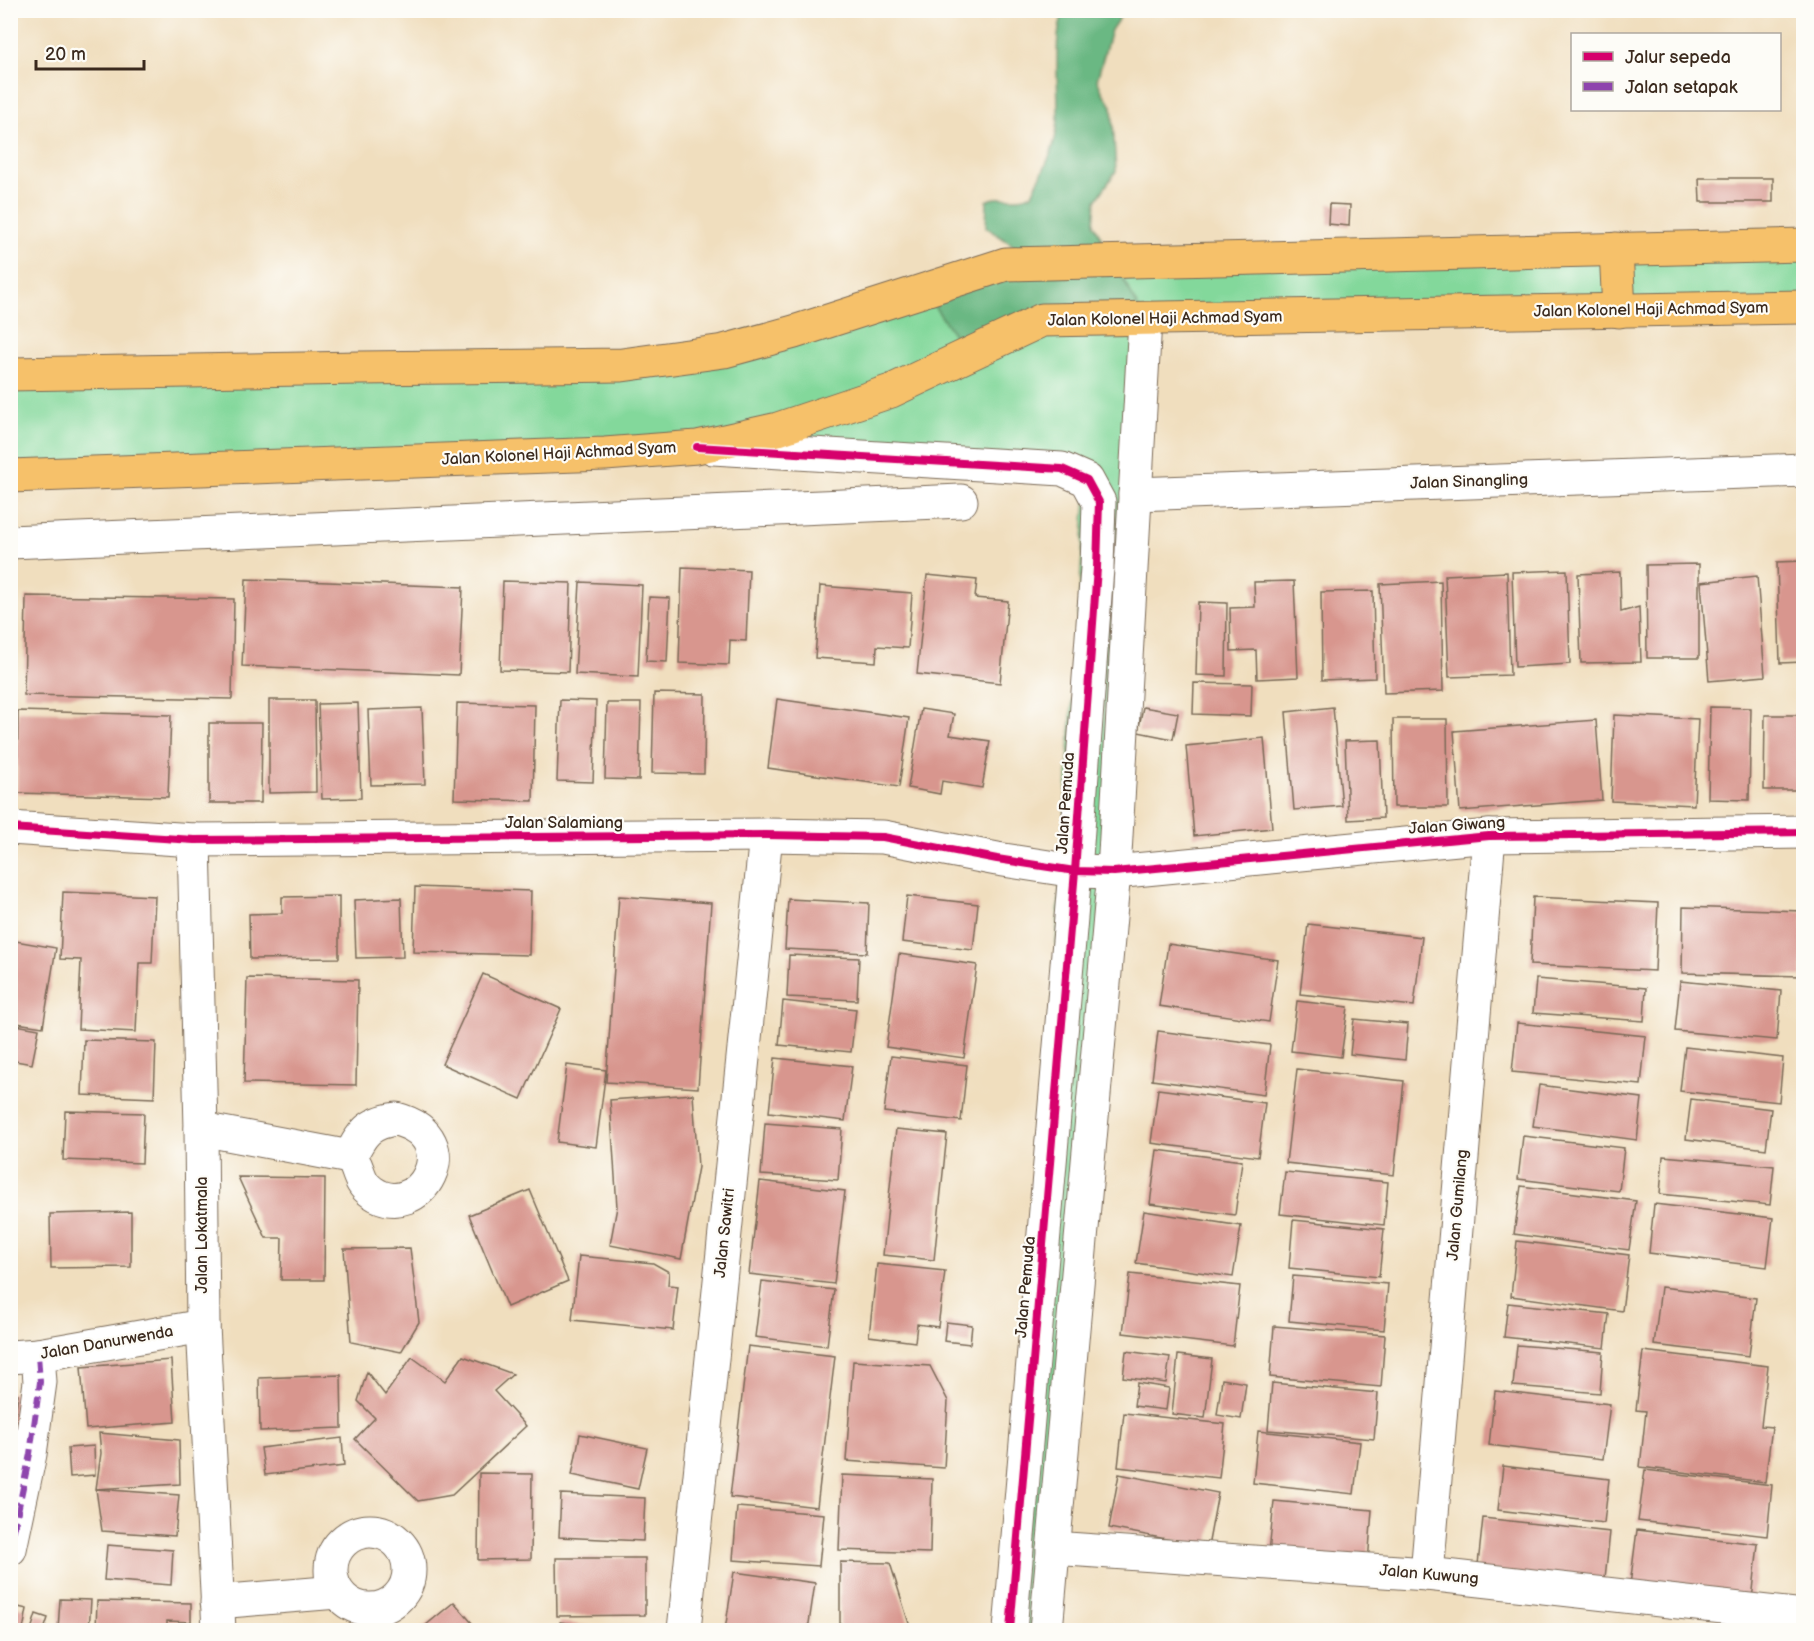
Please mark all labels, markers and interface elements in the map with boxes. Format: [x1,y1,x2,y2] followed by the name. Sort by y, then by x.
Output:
[36,33,144,71] scale bar
[1571,33,1781,111] legend
[45,44,86,65] text: 20 m
[1625,47,1731,68] text: Jalur sepeda
[1625,77,1738,98] text: Jalan setapak
[1533,298,1769,322] street label: Jalan Kolonel Haji Achmad Syam
[1047,307,1283,331] street label: Jalan Kolonel Haji Achmad Syam
[441,438,677,470] street label: Jalan Kolonel Haji Achmad Syam
[1410,470,1528,494] street label: Jalan Sinangling
[1053,751,1079,855] street label: Jalan Pemuda
[1408,813,1506,839] street label: Jalan Giwang
[505,814,623,833] street label: Jalan Salamiang
[1444,1149,1472,1261] street label: Jalan Gumilang
[193,1176,212,1294] street label: Jalan Lokatmala
[711,1187,739,1279] street label: Jalan Sawitri
[1012,1235,1040,1339] street label: Jalan Pemuda
[39,1322,175,1364] street label: Jalan Danurwenda
[1378,1561,1480,1589] street label: Jalan Kuwung

